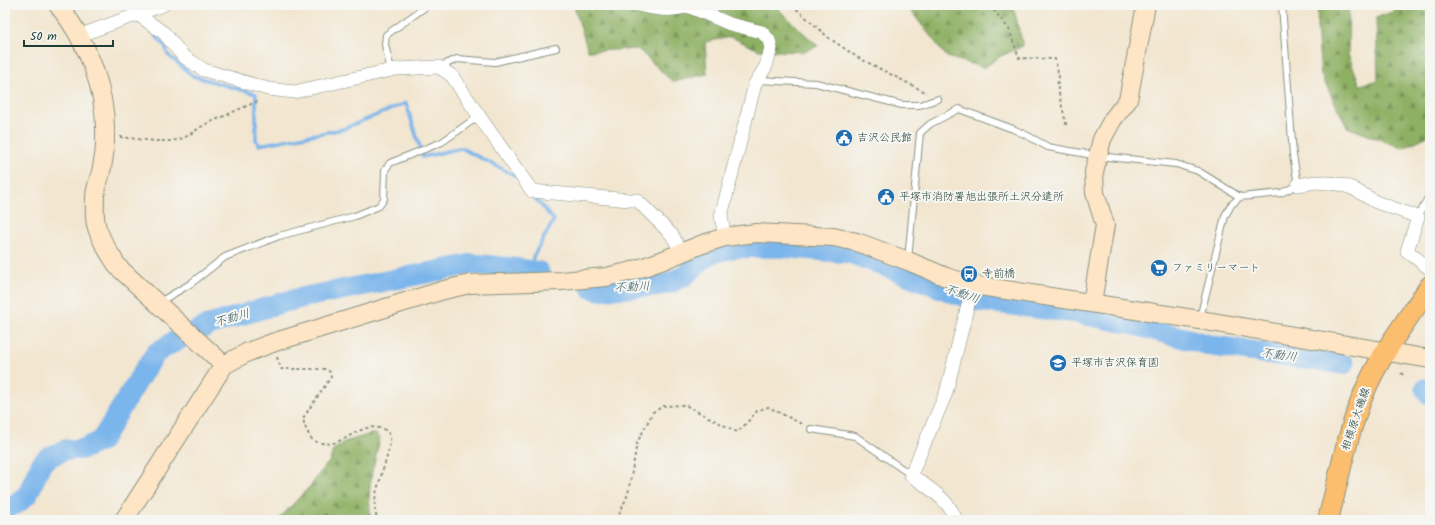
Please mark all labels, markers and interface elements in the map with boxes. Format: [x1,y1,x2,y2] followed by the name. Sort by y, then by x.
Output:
[24,22,113,48] scale bar
[30,27,57,46] text: 50 m
[834,128,854,148] public building icon: 吉沢公民館
[857,129,912,147] place label: 吉沢公民館
[876,187,896,207] public building icon: 平塚市消防署旭出張所土沢分遣所
[899,188,1064,206] place label: 平塚市消防署旭出張所土沢分遣所
[1149,258,1169,278] supermarket icon: ファミリーマート
[1172,259,1260,277] place label: ファミリーマート
[959,264,979,284] bus stop icon: 寺前橋
[982,265,1015,283] place label: 寺前橋
[614,277,650,297] water label: 不動川
[942,279,982,309] water label: 不動川
[212,304,252,332] water label: 不動川
[1260,343,1298,367] water label: 不動川
[1048,353,1068,373] school or university icon: 平塚市吉沢保育園
[1071,354,1159,372] place label: 平塚市吉沢保育園
[1337,385,1375,453] street label: 相模原大磯線

